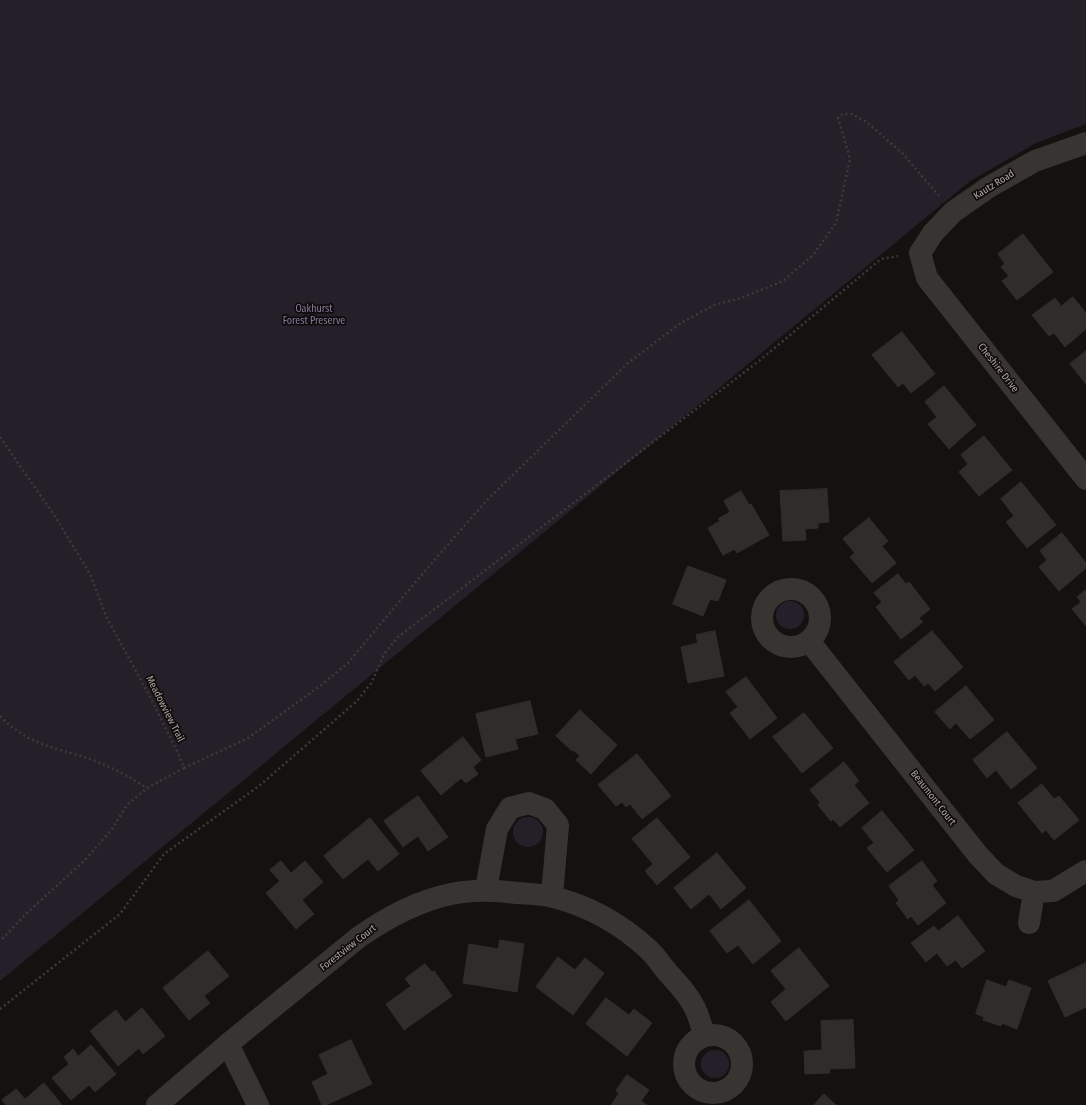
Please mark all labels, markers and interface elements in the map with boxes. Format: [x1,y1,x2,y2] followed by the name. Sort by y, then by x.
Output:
[971,168,1017,202] street label: Kautz Road
[283,303,345,326] park label: Oakhurst Forest Preserve
[975,341,1021,395] street label: Cheshire Drive
[143,674,187,744] street label: Meadowview Trail
[908,768,958,828] street label: Beaumont Court
[318,922,378,974] street label: Forestview Court

